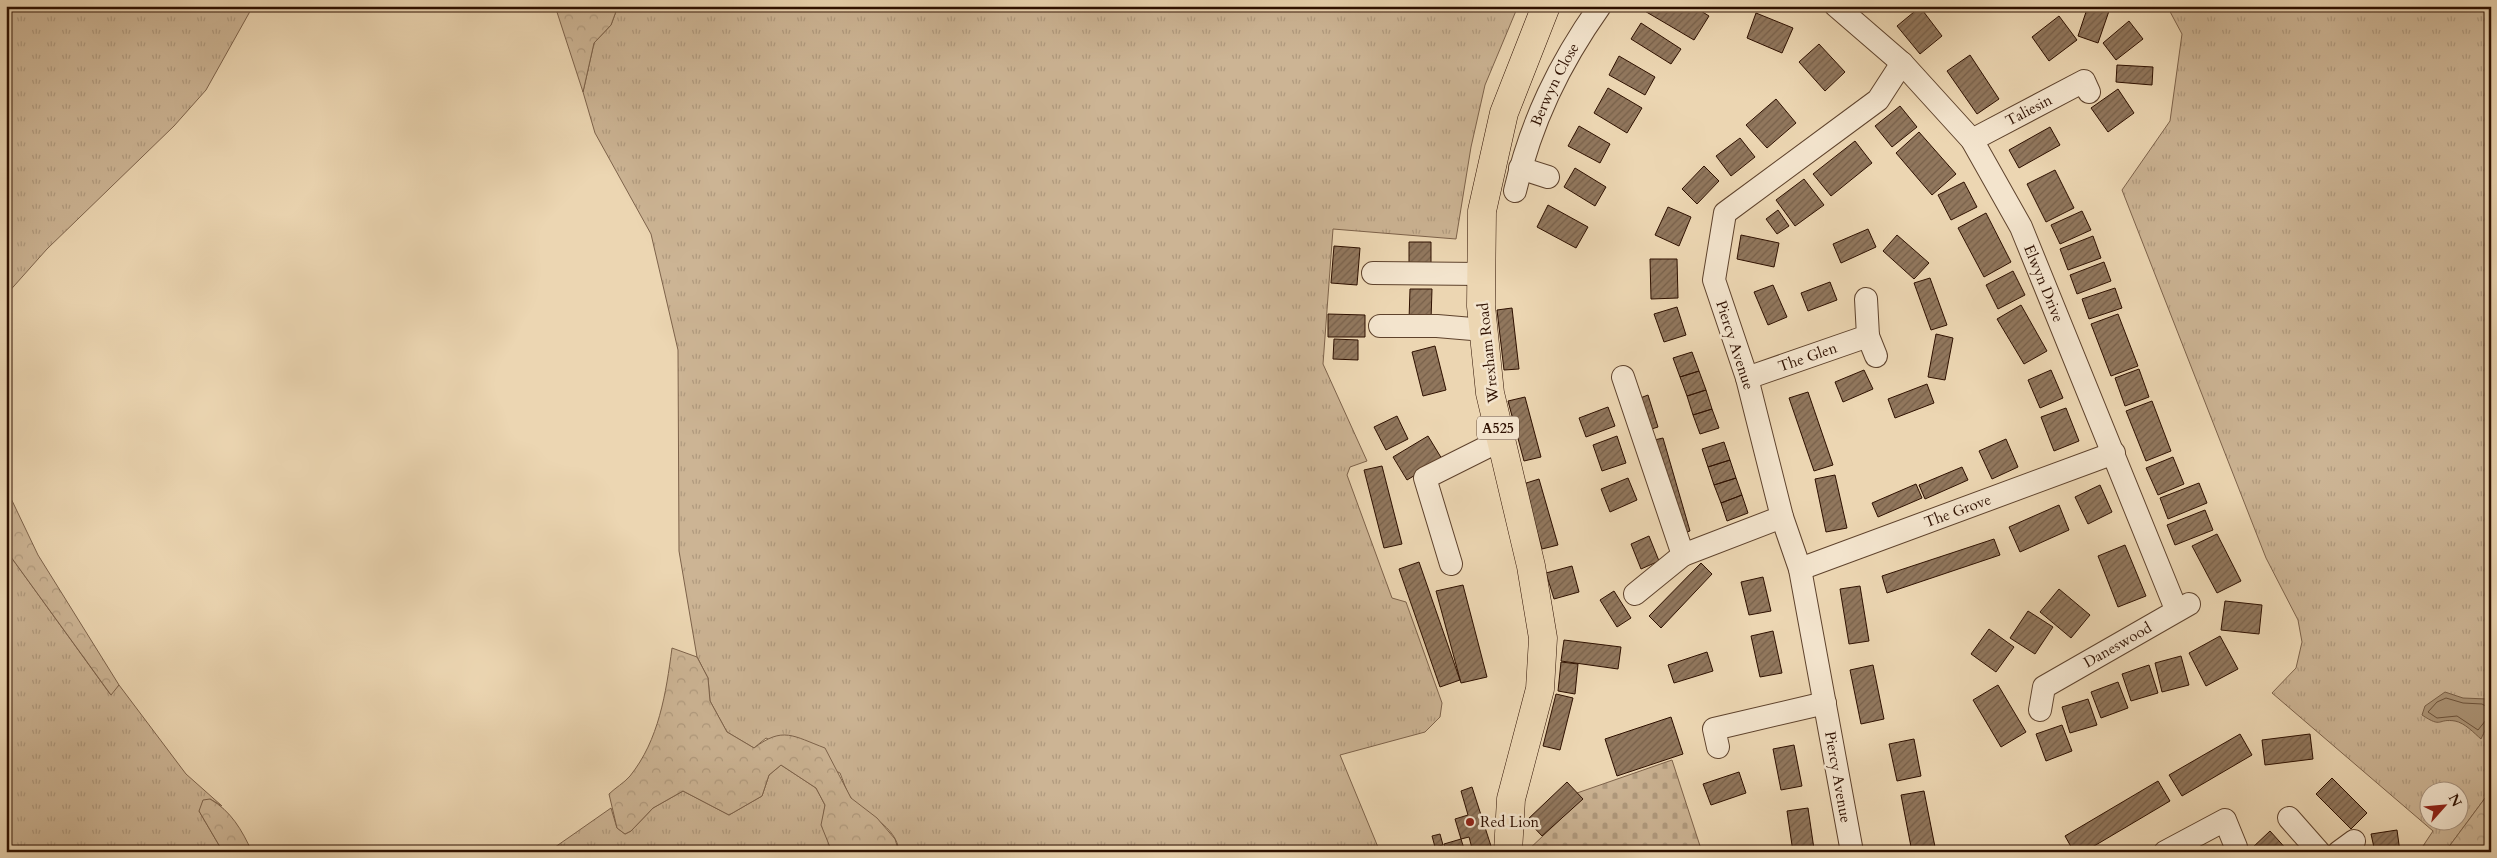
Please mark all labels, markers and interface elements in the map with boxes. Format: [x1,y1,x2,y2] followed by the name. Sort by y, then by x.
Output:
[1526,39,1584,129] street label: Berwyn Close
[2002,89,2056,131] street label: Taliesin
[2019,242,2069,325] street label: Elwyn Drive
[1711,298,1759,392] street label: Piercy Avenue
[1473,302,1503,405] street label: Wrexham Road
[1775,337,1840,376] street label: The Glen
[1477,416,1519,439] road number: A525
[1921,489,1994,532] street label: The Grove
[2080,618,2155,672] street label: Daneswood
[1820,730,1856,825] street label: Piercy Avenue
[2420,780,2470,830] north arrow
[2444,791,2466,810] text: N
[1480,812,1540,832] place label: Red Lion
[1464,816,1476,828] marker: Red Lion

